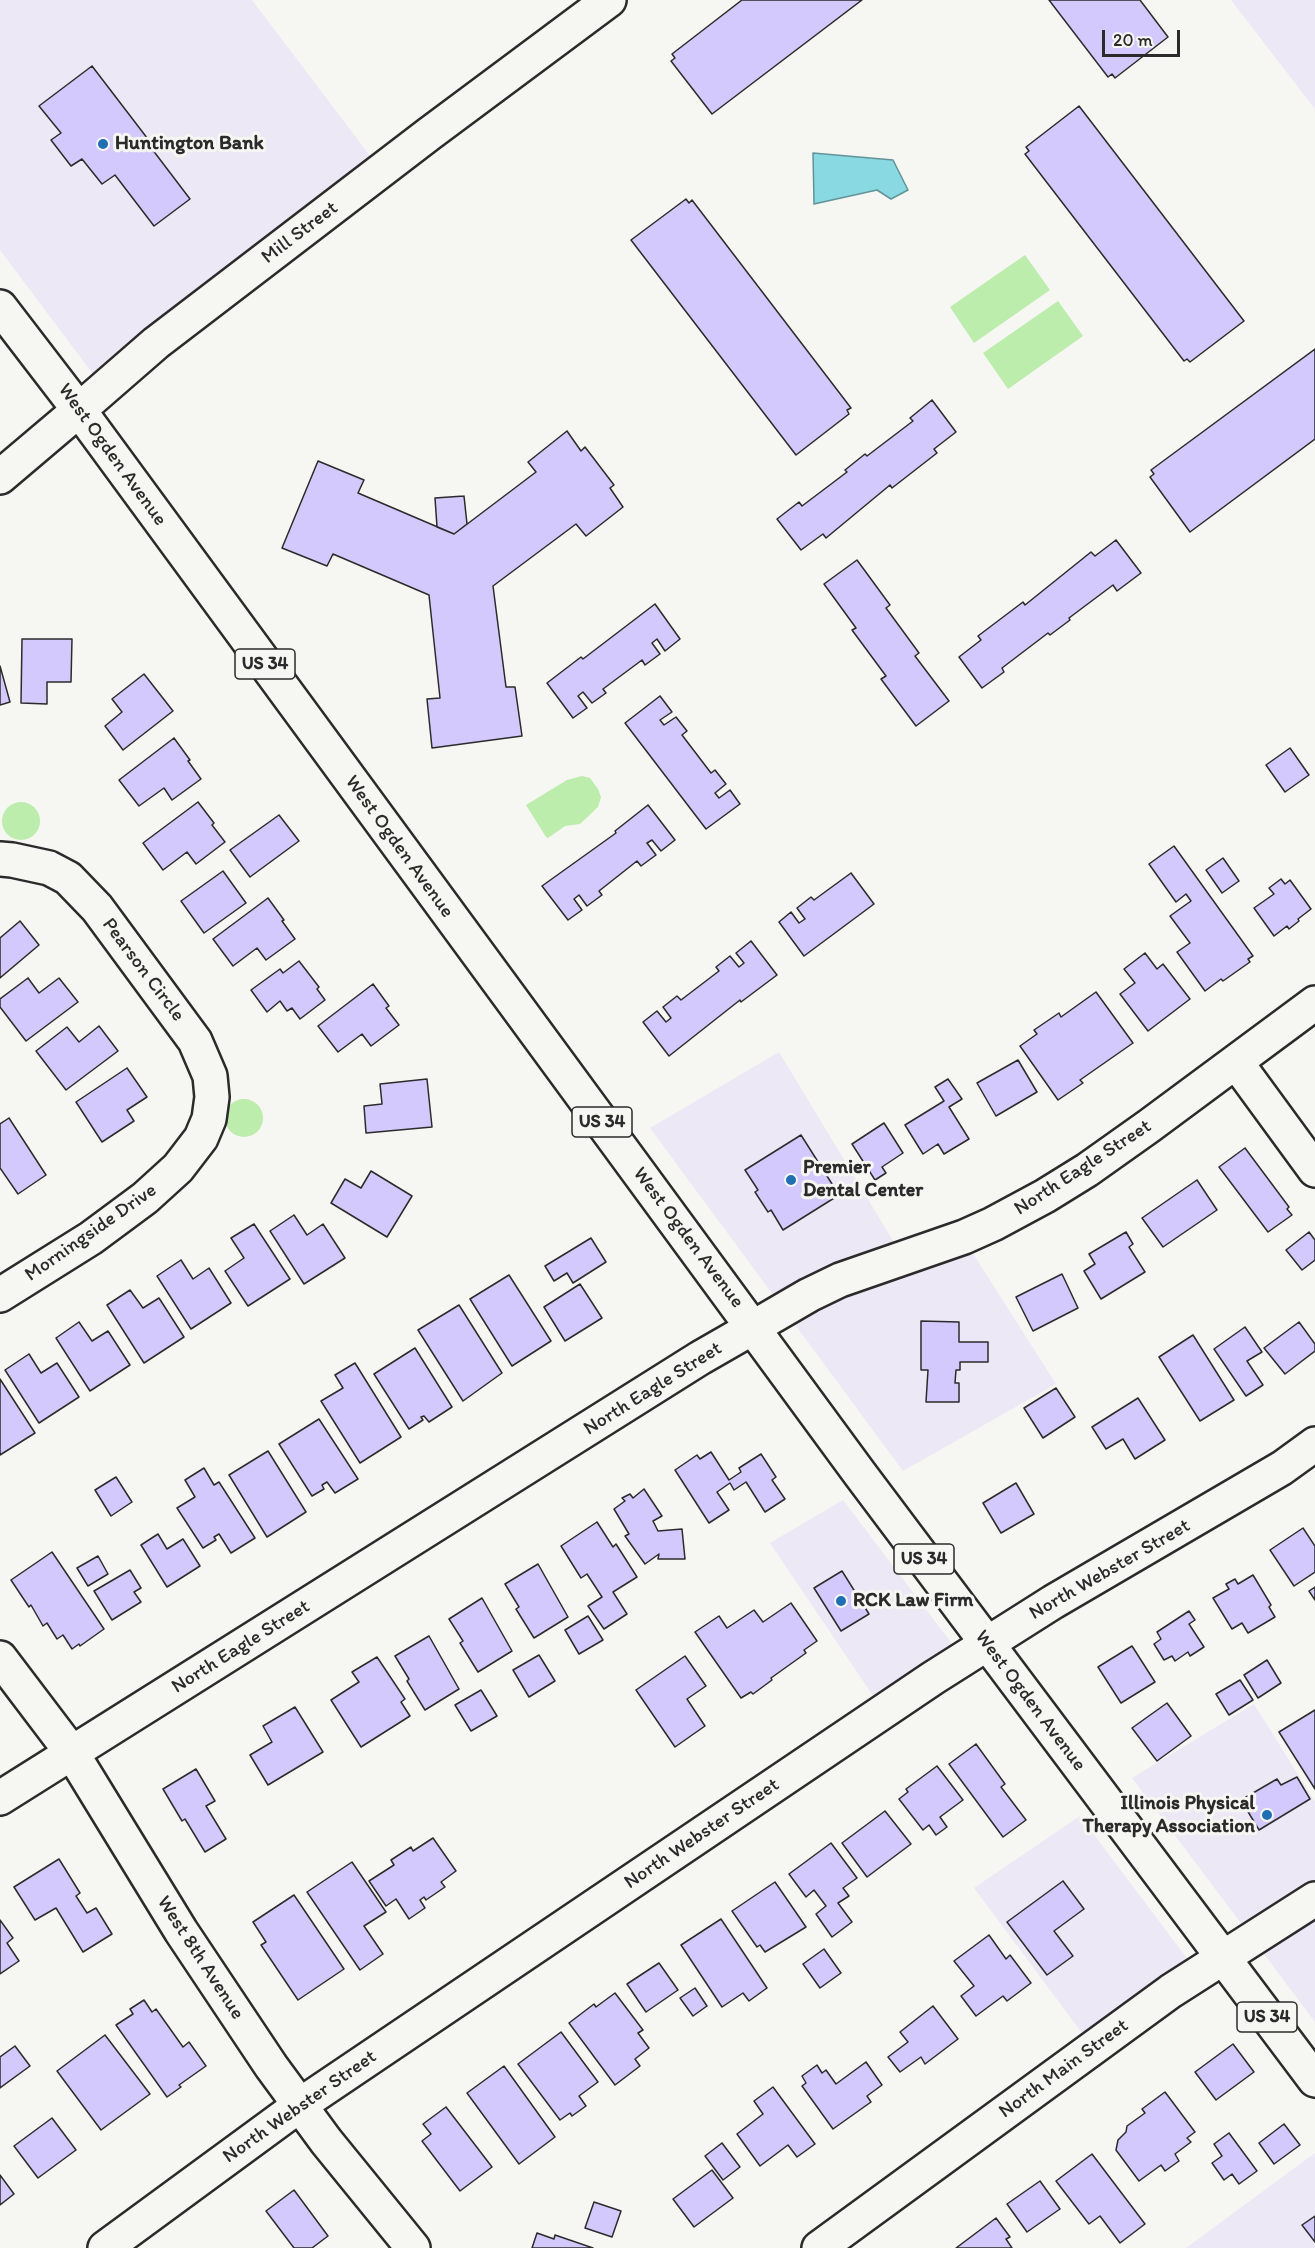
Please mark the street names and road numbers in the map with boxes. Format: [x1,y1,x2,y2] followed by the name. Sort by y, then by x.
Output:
[257,196,343,270] street label: Mill Street
[52,379,172,531] street label: West Ogden Avenue
[235,649,295,679] road number: US 34
[339,771,459,923] street label: West Ogden Avenue
[96,914,190,1026] street label: Pearson Circle
[572,1107,632,1137] road number: US 34
[1010,1115,1156,1221] street label: North Eagle Street
[627,1163,749,1313] street label: West Ogden Avenue
[21,1179,161,1287] street label: Morningside Drive
[579,1337,727,1441] street label: North Eagle Street
[1025,1514,1195,1626] street label: North Webster Street
[894,1544,954,1574] road number: US 34
[167,1595,315,1699] street label: North Eagle Street
[969,1626,1091,1776] street label: West Ogden Avenue
[620,1773,784,1895] street label: North Webster Street
[151,1892,249,2024] street label: West 8th Avenue
[1237,2002,1297,2032] road number: US 34
[995,2014,1133,2124] street label: North Main Street
[219,2045,381,2169] street label: North Webster Street

